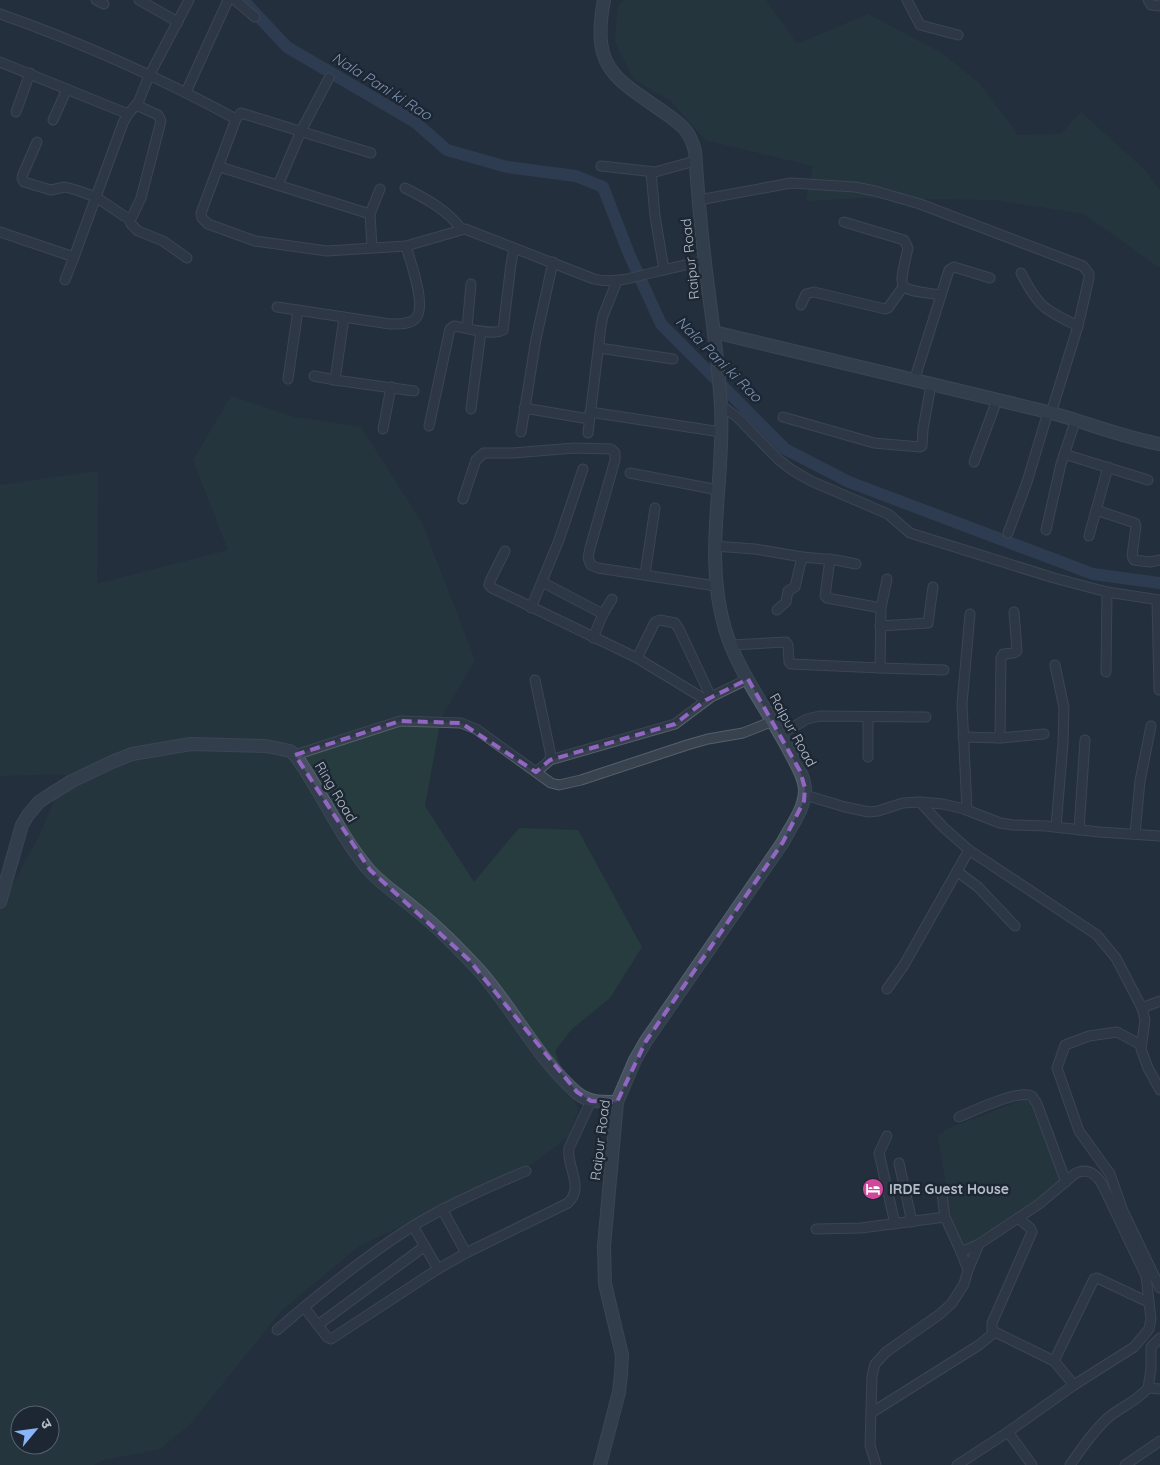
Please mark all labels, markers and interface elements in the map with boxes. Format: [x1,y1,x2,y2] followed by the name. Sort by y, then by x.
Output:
[329,48,436,125] water label: Nala Pani ki Rao
[677,218,703,300] street label: Raipur Road
[672,312,767,407] water label: Nala Pani ki Rao
[765,690,821,770] street label: Raipur Road
[311,758,361,826] street label: Ring Road
[586,1099,614,1181] street label: Raipur Road
[861,1177,885,1201] hotel icon: IRDE Guest House
[889,1180,1009,1198] place label: IRDE Guest House
[10,1405,60,1455] north arrow
[37,1416,57,1432] text: उ

